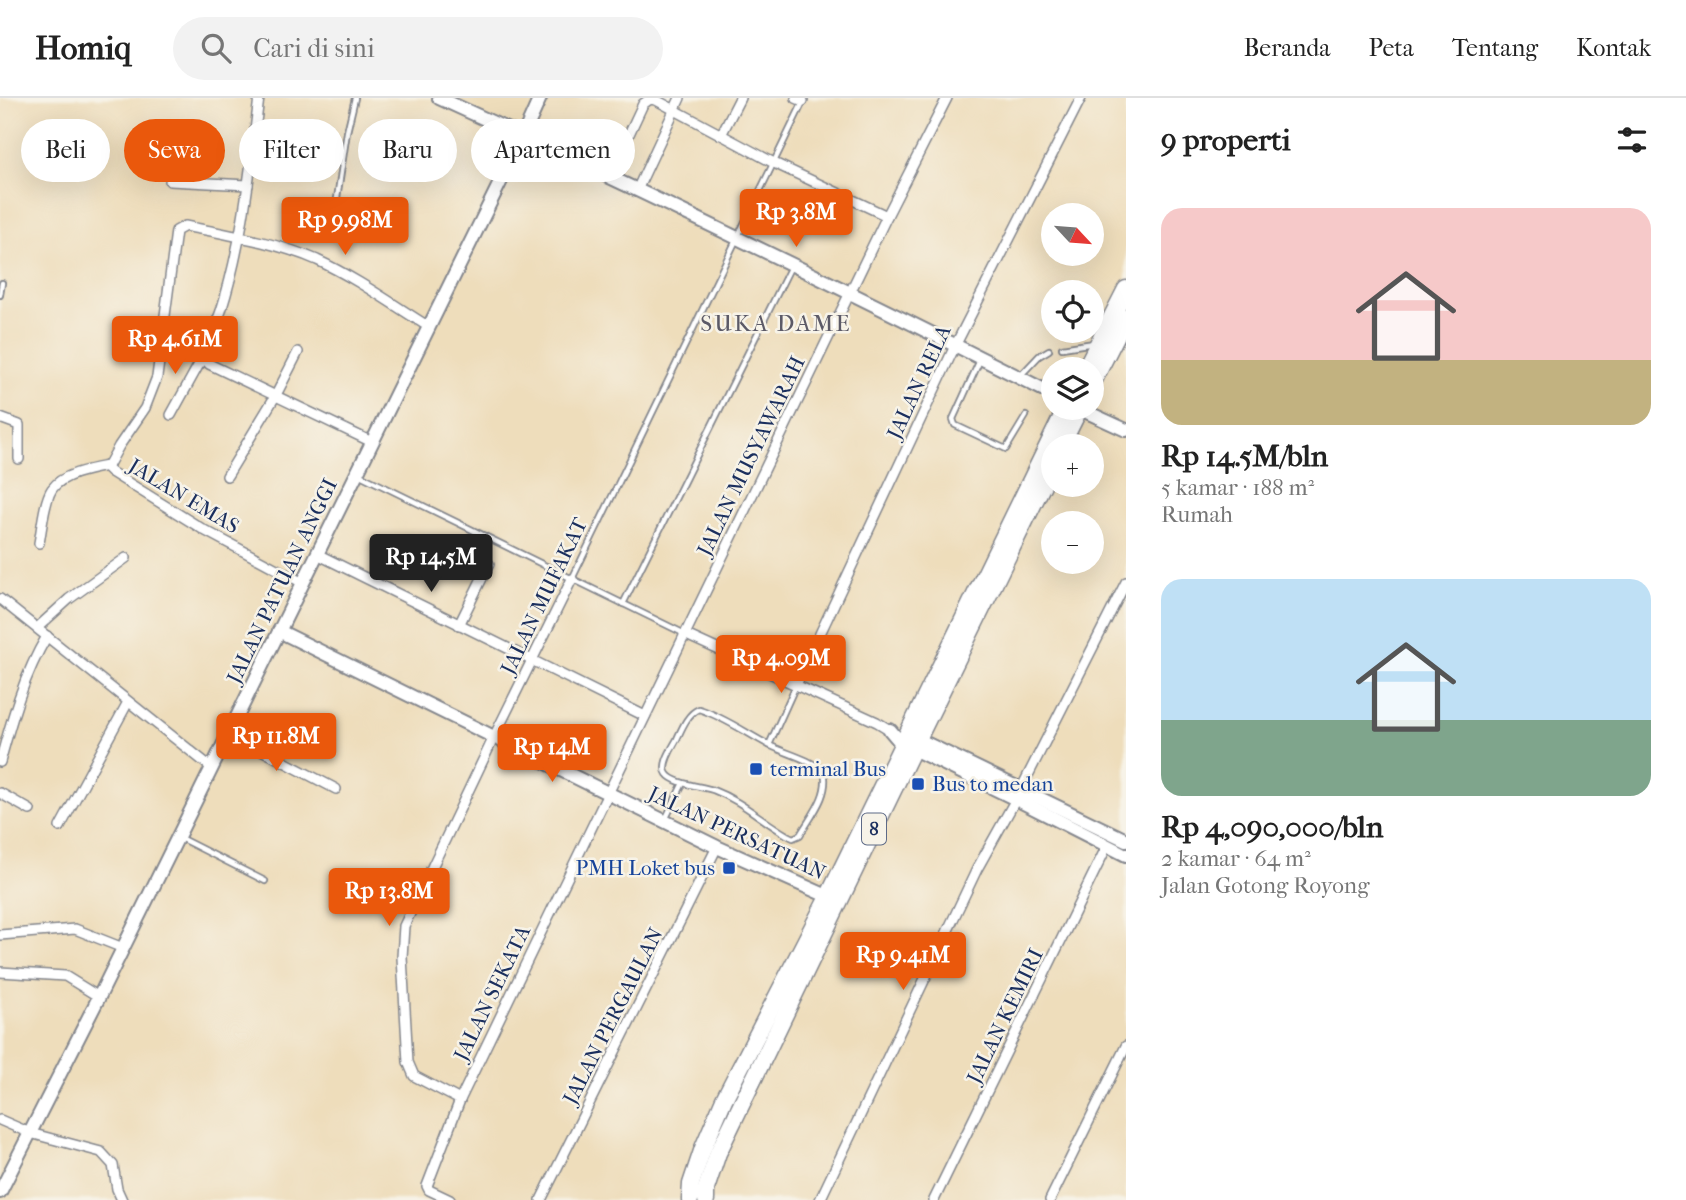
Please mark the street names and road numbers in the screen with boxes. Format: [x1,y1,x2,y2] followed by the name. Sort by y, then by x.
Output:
[881,321,956,445] street label: JALAN RELA
[691,352,810,562] street label: JALAN MUSYAWARAH
[123,453,244,538] street label: JALAN EMAS
[221,475,342,689] street label: JALAN PATUAN ANGGI
[495,513,593,680] street label: JALAN MUFAKAT
[643,781,830,885] street label: JALAN PERSATUAN
[862,814,886,844] road number: 8
[448,921,535,1066] street label: JALAN SEKATA
[557,924,668,1110] street label: JALAN PERGAULAN
[961,945,1048,1089] street label: JALAN KEMIRI

